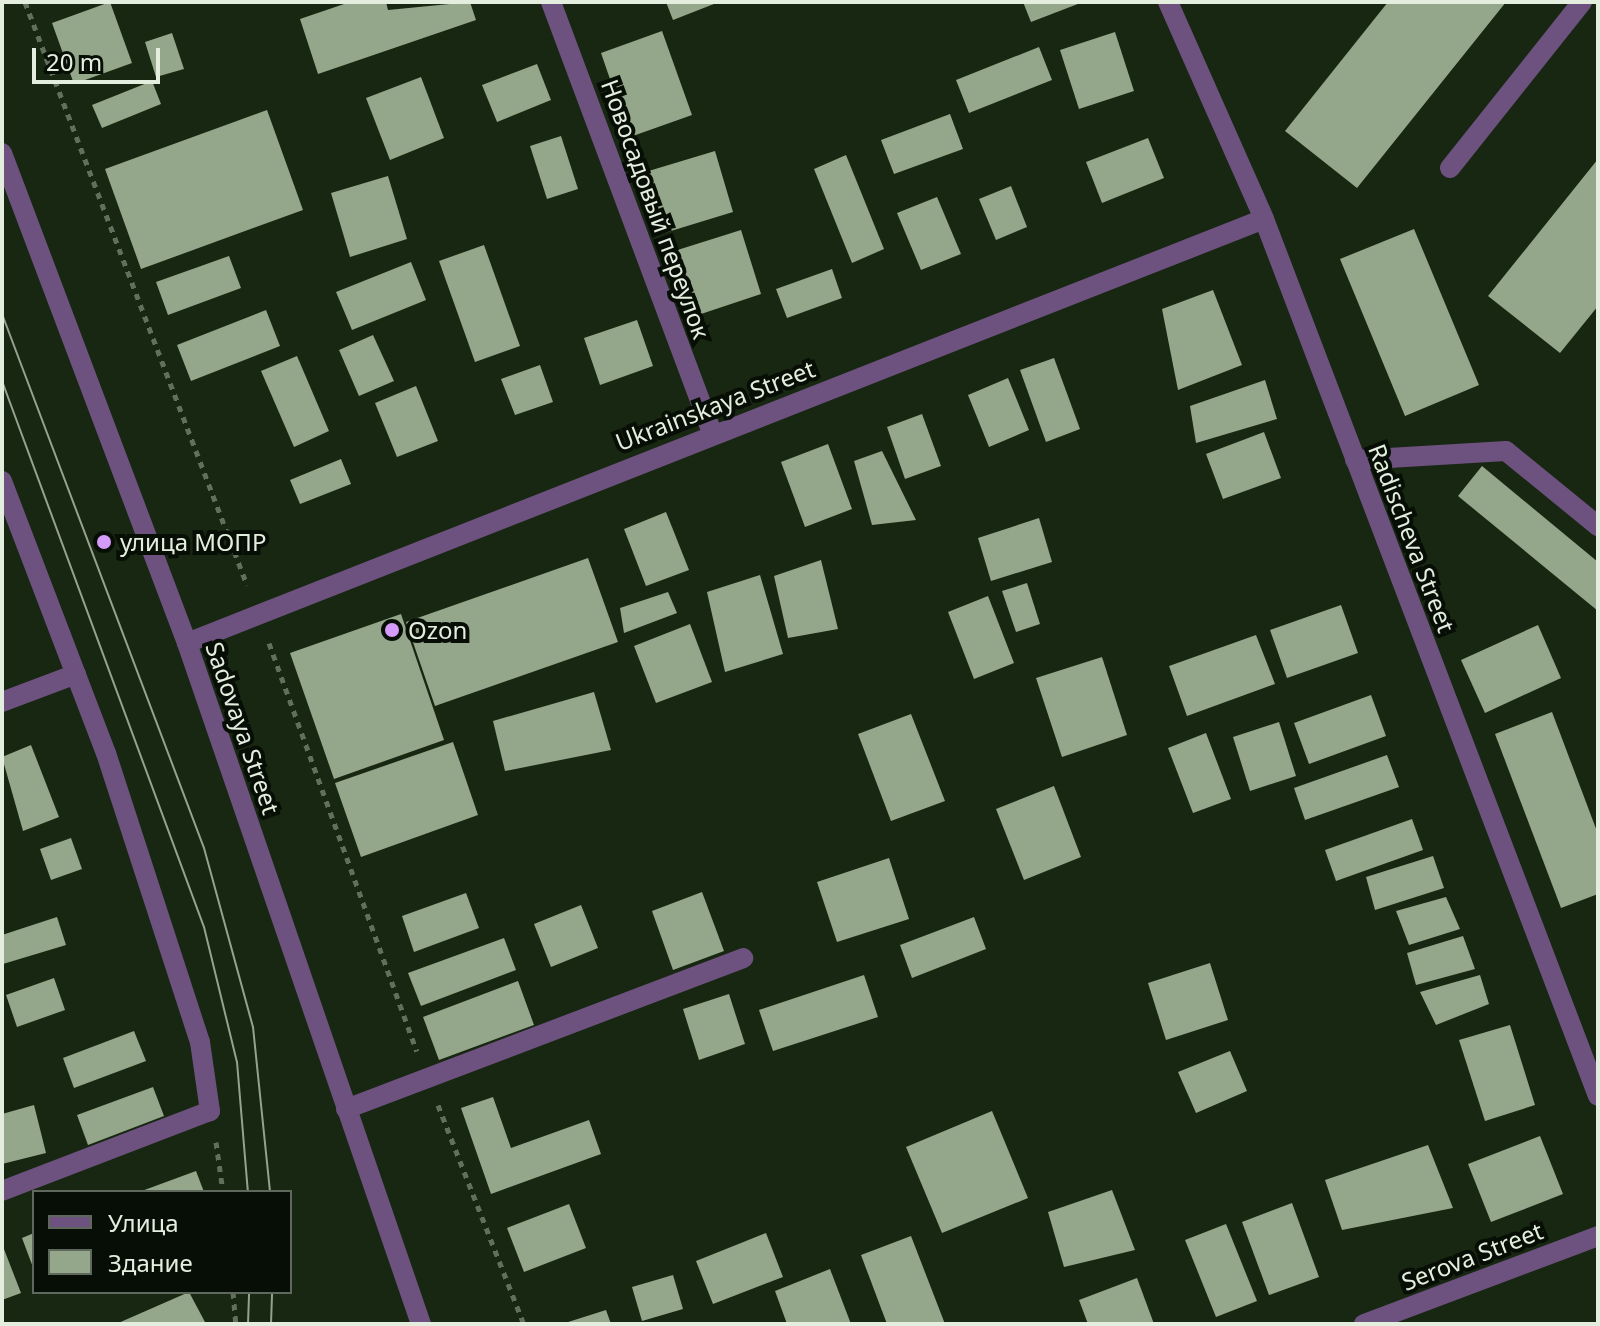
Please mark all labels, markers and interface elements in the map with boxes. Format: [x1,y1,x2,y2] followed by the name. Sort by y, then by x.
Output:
[36,32,164,82] scale bar
[46,45,102,78] text: 20 m
[596,75,716,343] street label: Новосадовый переулок
[611,354,819,456] street label: Ukrainskaya Street
[1363,440,1461,636] street label: Radischeva Street
[120,528,266,556] place label: улица МОПР
[95,533,113,551] marker: улица МОПР
[408,616,467,644] place label: Ozon
[383,621,401,639] marker: Ozon
[200,638,286,818] street label: Sadovaya Street
[32,1190,292,1294] legend
[108,1206,179,1239] text: Улица
[1397,1216,1547,1296] street label: Serova Street
[108,1246,193,1279] text: Здание

